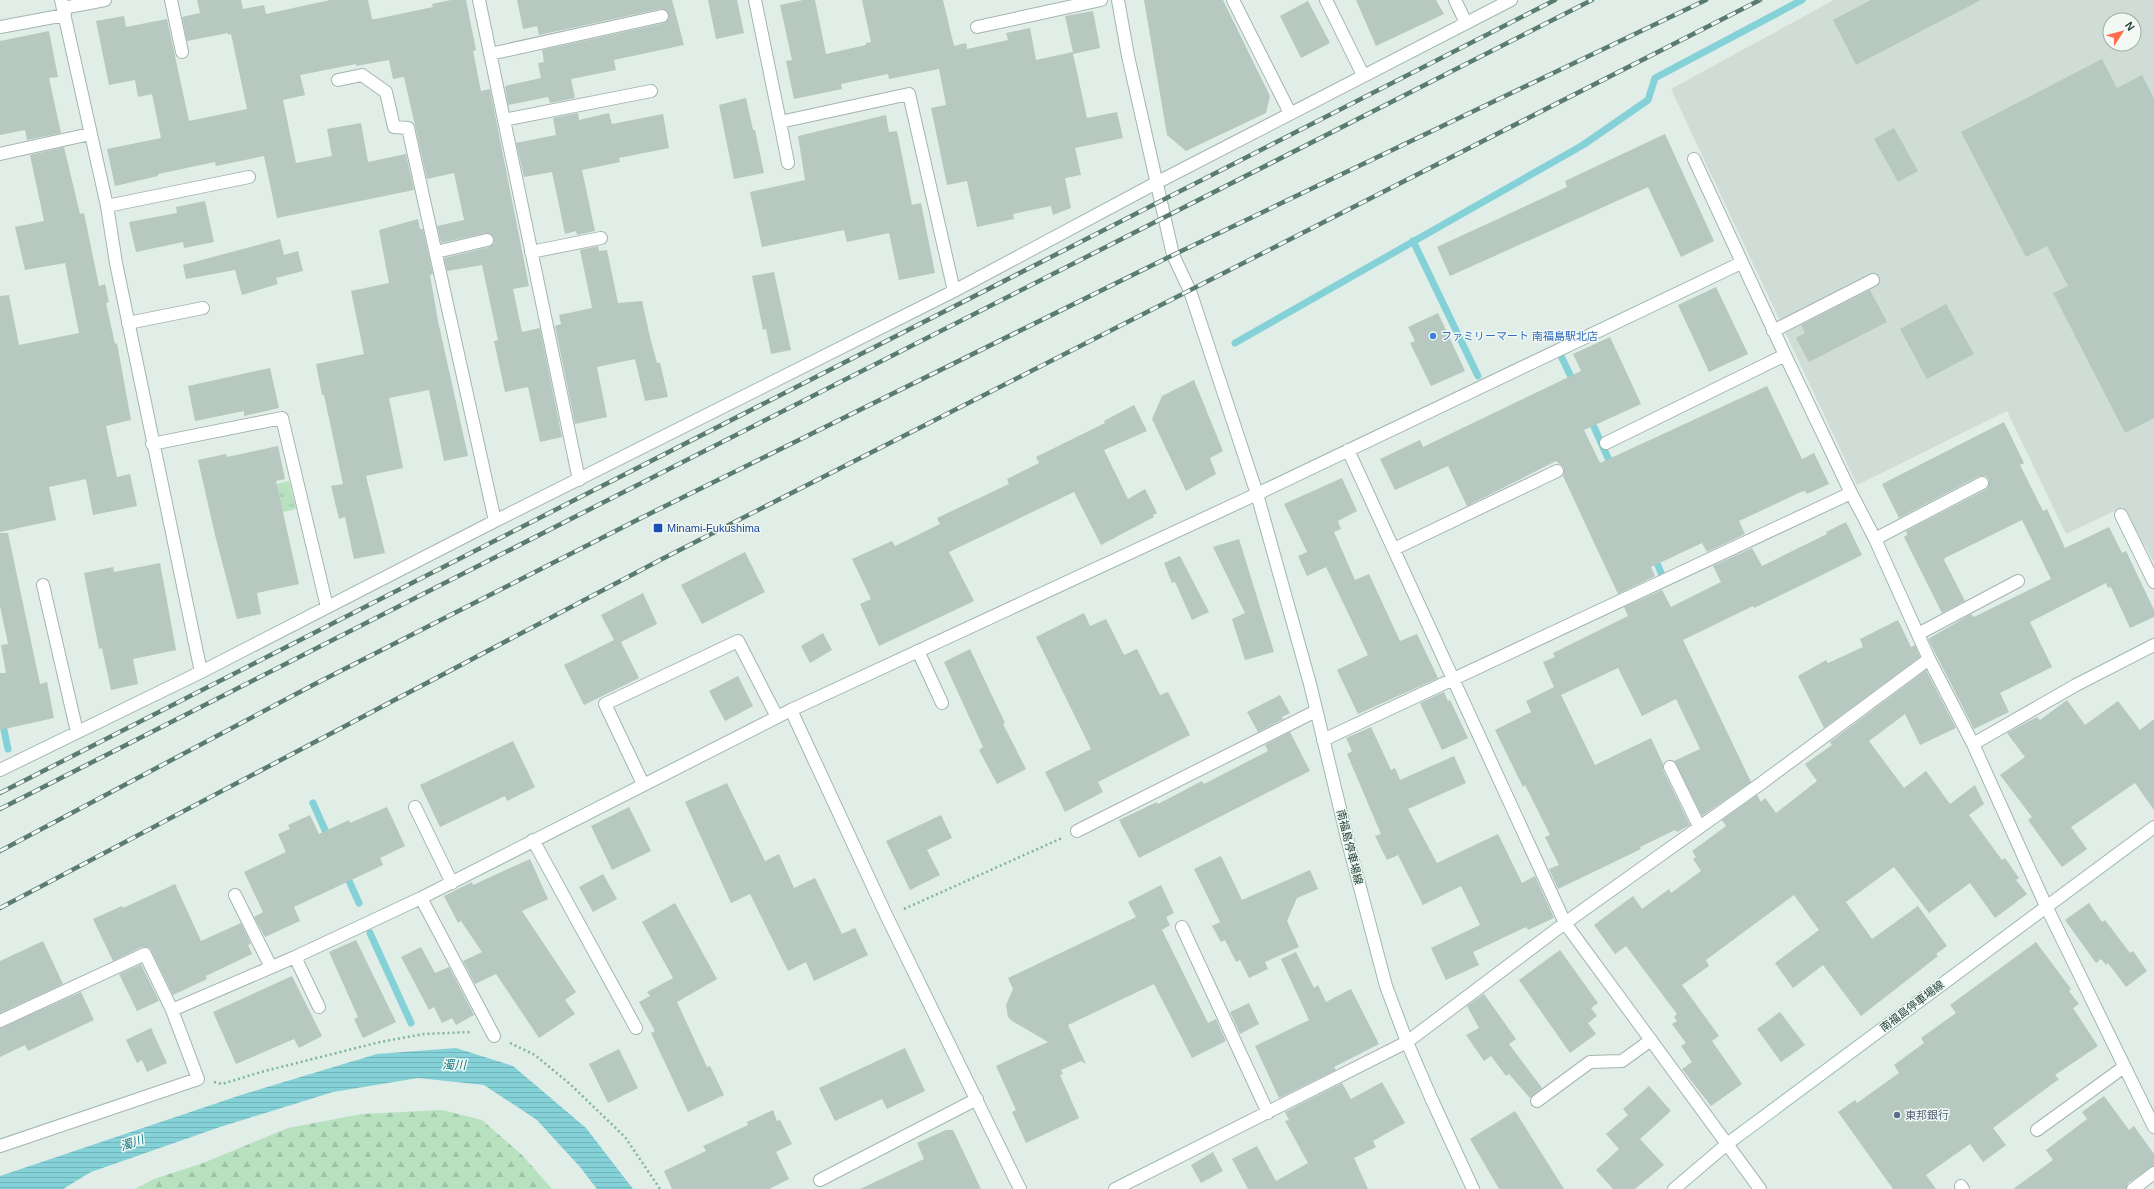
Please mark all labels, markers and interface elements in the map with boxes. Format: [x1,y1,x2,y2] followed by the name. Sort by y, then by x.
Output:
[2102,12,2142,52] north arrow
[2123,19,2137,33] text: N
[1441,330,1598,342] place label: ファミリーマート 南福島駅北店
[1428,331,1438,341] marker: ファミリーマート 南福島駅北店
[652,522,664,534] marker: Minami-Fukushima
[667,522,761,534] place label: Minami-Fukushima
[1335,808,1365,886] street label: 南福島停車場線
[1878,978,1946,1034] street label: 南福島停車場線
[442,1058,468,1072] water label: 濁川
[1905,1109,1949,1121] place label: 東邦銀行
[1892,1110,1902,1120] marker: 東邦銀行
[118,1132,148,1154] water label: 濁川

